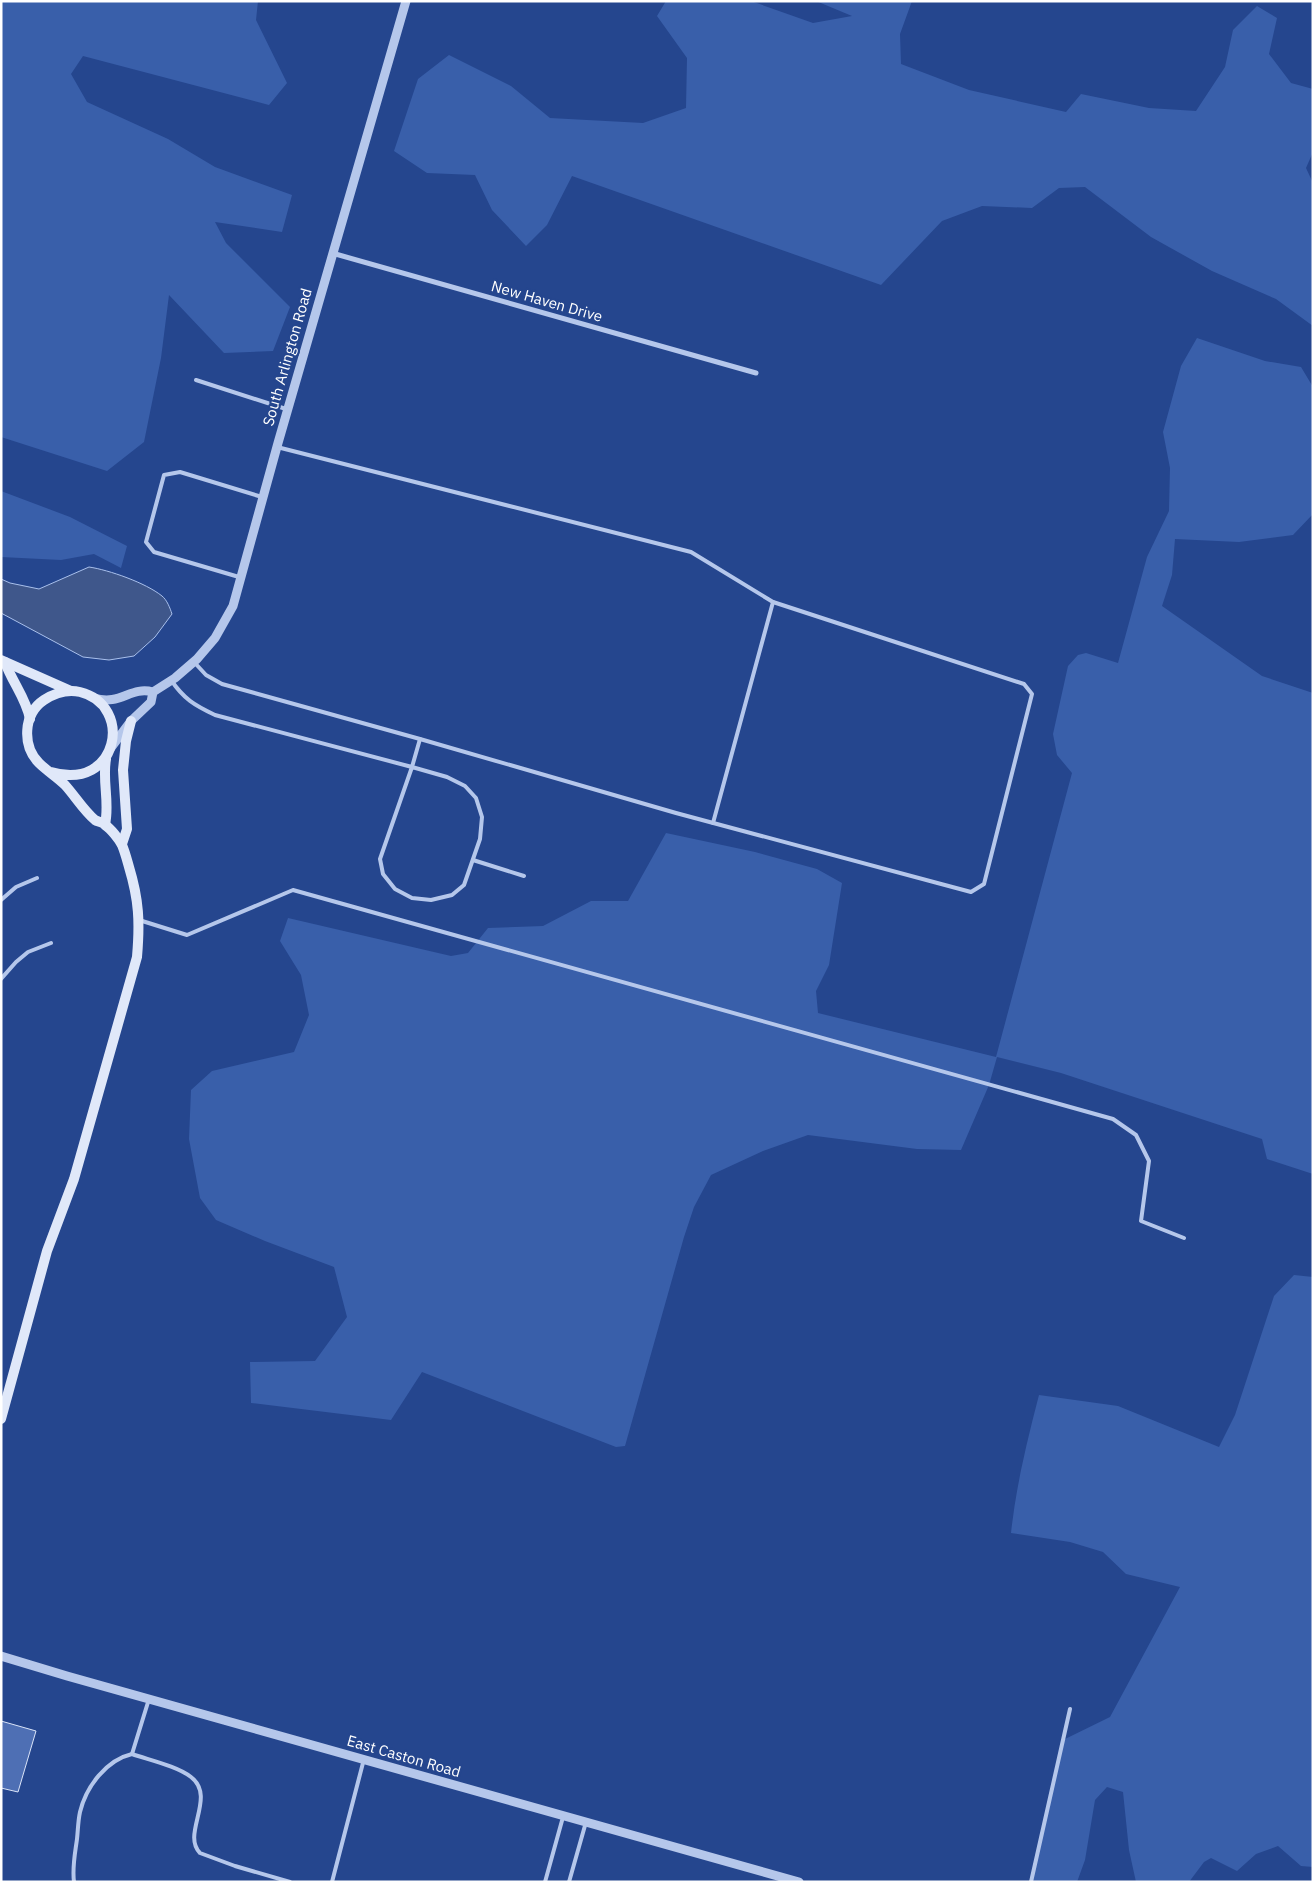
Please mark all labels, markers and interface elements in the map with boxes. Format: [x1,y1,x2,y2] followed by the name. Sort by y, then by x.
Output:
[489,276,605,326] street label: New Haven Drive
[258,286,316,428] street label: South Arlington Road
[345,1731,463,1781] street label: East Caston Road

